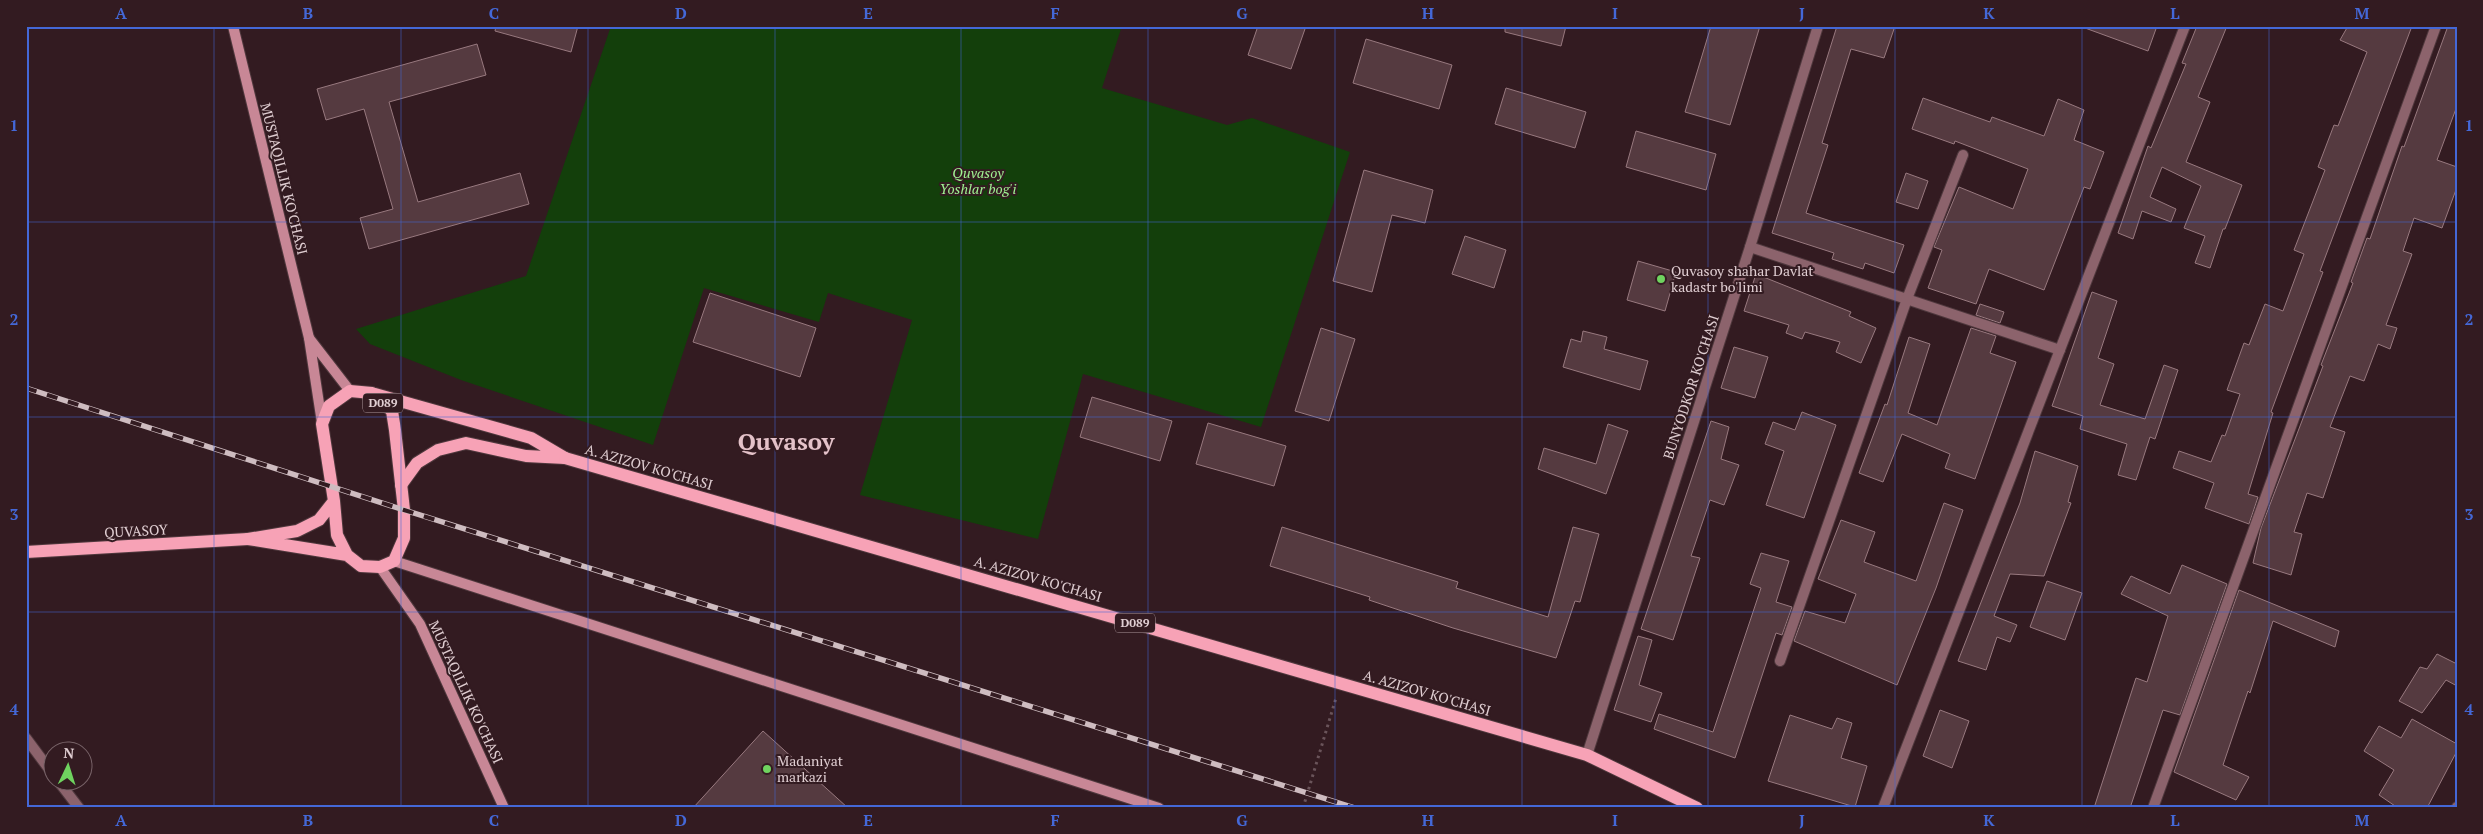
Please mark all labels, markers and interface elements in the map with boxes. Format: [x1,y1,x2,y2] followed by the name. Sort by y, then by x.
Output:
[115,2,127,24] text: A
[303,2,313,24] text: B
[489,2,499,24] text: C
[675,2,687,24] text: D
[863,2,873,24] text: E
[1050,2,1060,24] text: F
[1236,2,1248,24] text: G
[1422,2,1434,24] text: H
[1612,2,1618,24] text: I
[1799,2,1805,24] text: J
[1983,2,1995,24] text: K
[2170,2,2180,24] text: L
[2355,2,2370,24] text: M
[256,101,313,257] street label: MUSTAQILLIK KO'CHASI
[9,114,19,136] text: 1
[2464,114,2474,136] text: 1
[940,163,1017,198] park label: Quvasoy Yoshlar bog'i
[1671,261,1814,296] place label: Quvasoy shahar Davlat kadastr bo'limi
[1655,273,1667,285] marker: Quvasoy shahar Davlat kadastr bo'limi
[9,308,19,330] text: 2
[2464,308,2474,330] text: 2
[1658,312,1723,462] street label: BUNYODKOR KO'CHASI
[363,393,403,412] road number: D089
[738,425,836,457] district label: Quvasoy
[583,439,715,494] street label: A. AZIZOV KO'CHASI
[9,503,19,525] text: 3
[2464,503,2474,525] text: 3
[104,519,169,542] street label: QUVASOY
[972,551,1104,606] street label: A. AZIZOV KO'CHASI
[1115,614,1155,632] road number: D089
[425,617,508,767] street label: MUSTAQILLIK KO'CHASI
[1361,665,1493,720] street label: A. AZIZOV KO'CHASI
[9,698,19,720] text: 4
[2464,698,2474,720] text: 4
[42,742,92,792] north arrow
[63,743,75,762] text: N
[777,751,844,786] place label: Madaniyat markazi
[761,763,773,775] marker: Madaniyat markazi
[115,809,127,831] text: A
[303,809,313,831] text: B
[489,809,499,831] text: C
[675,809,687,831] text: D
[863,809,873,831] text: E
[1050,809,1060,831] text: F
[1236,809,1248,831] text: G
[1422,809,1434,831] text: H
[1612,809,1618,831] text: I
[1799,809,1805,831] text: J
[1983,809,1995,831] text: K
[2170,809,2180,831] text: L
[2355,809,2370,831] text: M

